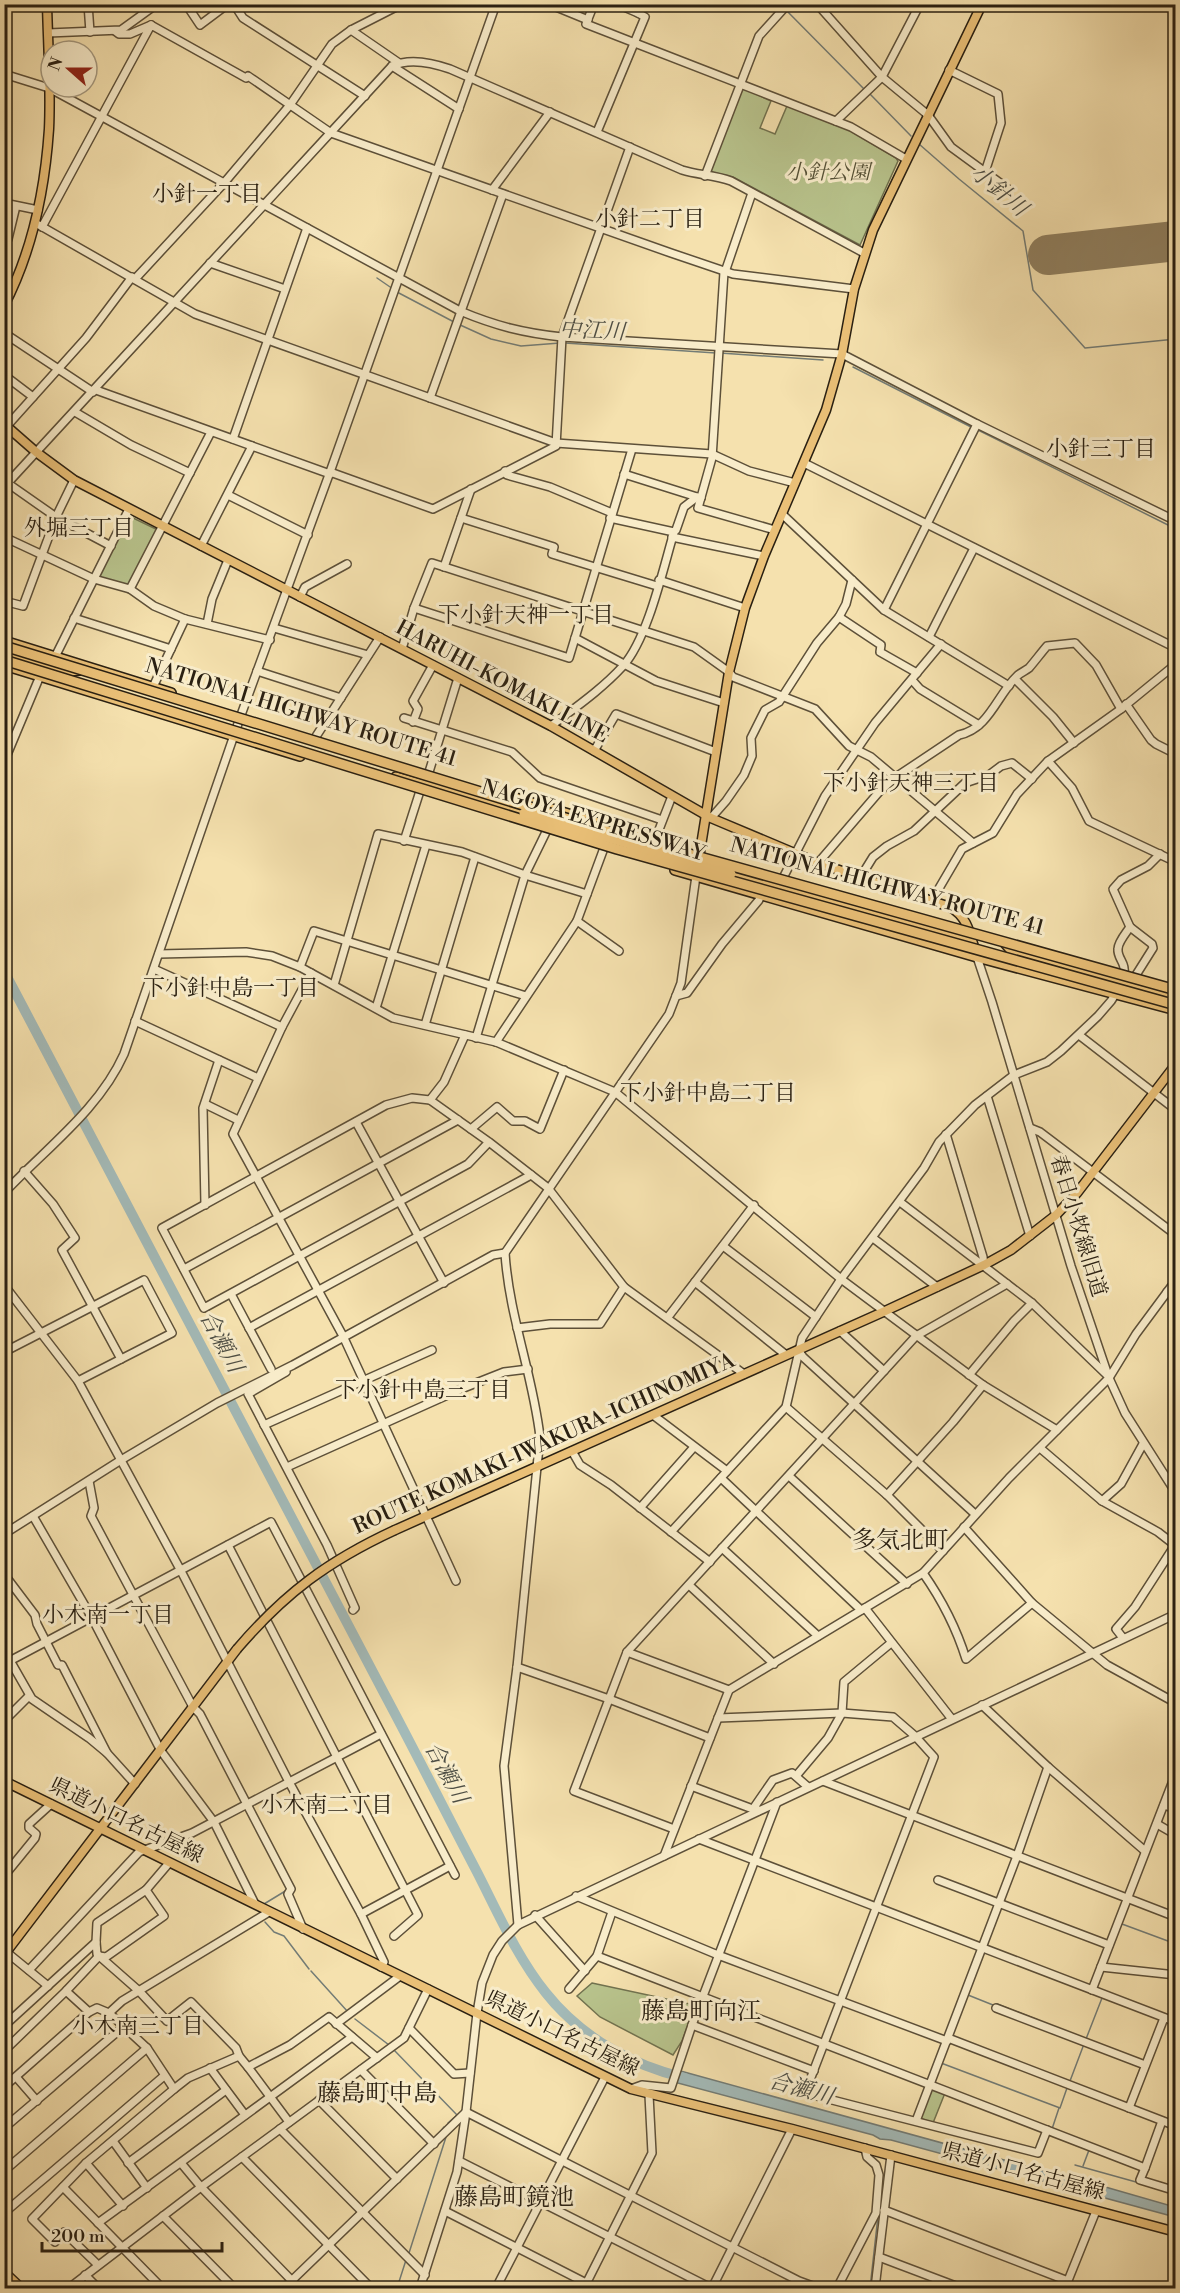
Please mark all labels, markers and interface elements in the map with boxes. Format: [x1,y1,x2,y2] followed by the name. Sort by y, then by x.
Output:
[39,39,99,99] north arrow
[44,54,68,73] text: N
[965,159,1034,224] water label: 小針川
[786,160,873,186] park label: 小針公園
[152,181,262,208] district label: 小針一丁目
[595,206,705,233] district label: 小針二丁目
[558,316,628,346] water label: 中江川
[1046,436,1156,463] district label: 小針三丁目
[24,515,134,542] district label: 外堀三丁目
[438,602,614,629] district label: 下小針天神一丁目
[391,615,613,749] street label: HARUHI-KOMAKI LINE
[142,653,460,773] street label: NATIONAL HIGHWAY ROUTE 41
[823,770,999,797] district label: 下小針天神三丁目
[478,775,709,868] street label: NAGOYA EXPRESSWAY
[727,833,1047,941] street label: NATIONAL HIGHWAY ROUTE 41
[143,975,319,1002] district label: 下小針中島一丁目
[620,1080,796,1107] district label: 下小針中島二丁目
[1044,1152,1112,1300] street label: 春日小牧線旧道
[194,1307,249,1379] water label: 合瀬川
[349,1347,740,1540] street label: ROUTE KOMAKI-IWAKURA-ICHINOMIYA
[335,1377,511,1404] district label: 下小針中島三丁目
[852,1526,948,1556] district label: 多気北町
[42,1602,174,1629] district label: 小木南一丁目
[419,1738,474,1810] water label: 合瀬川
[45,1772,207,1870] street label: 県道小口名古屋線
[261,1792,393,1819] district label: 小木南二丁目
[481,1985,643,2083] street label: 県道小口名古屋線
[641,1997,761,2027] district label: 藤島町向江
[72,2013,204,2040] district label: 小木南三丁目
[766,2067,838,2111] water label: 合瀬川
[317,2079,437,2109] district label: 藤島町中島
[938,2138,1108,2206] street label: 県道小口名古屋線
[454,2183,574,2213] district label: 藤島町鏡池
[42,2215,222,2253] scale bar
[51,2225,105,2248] text: 200 m

